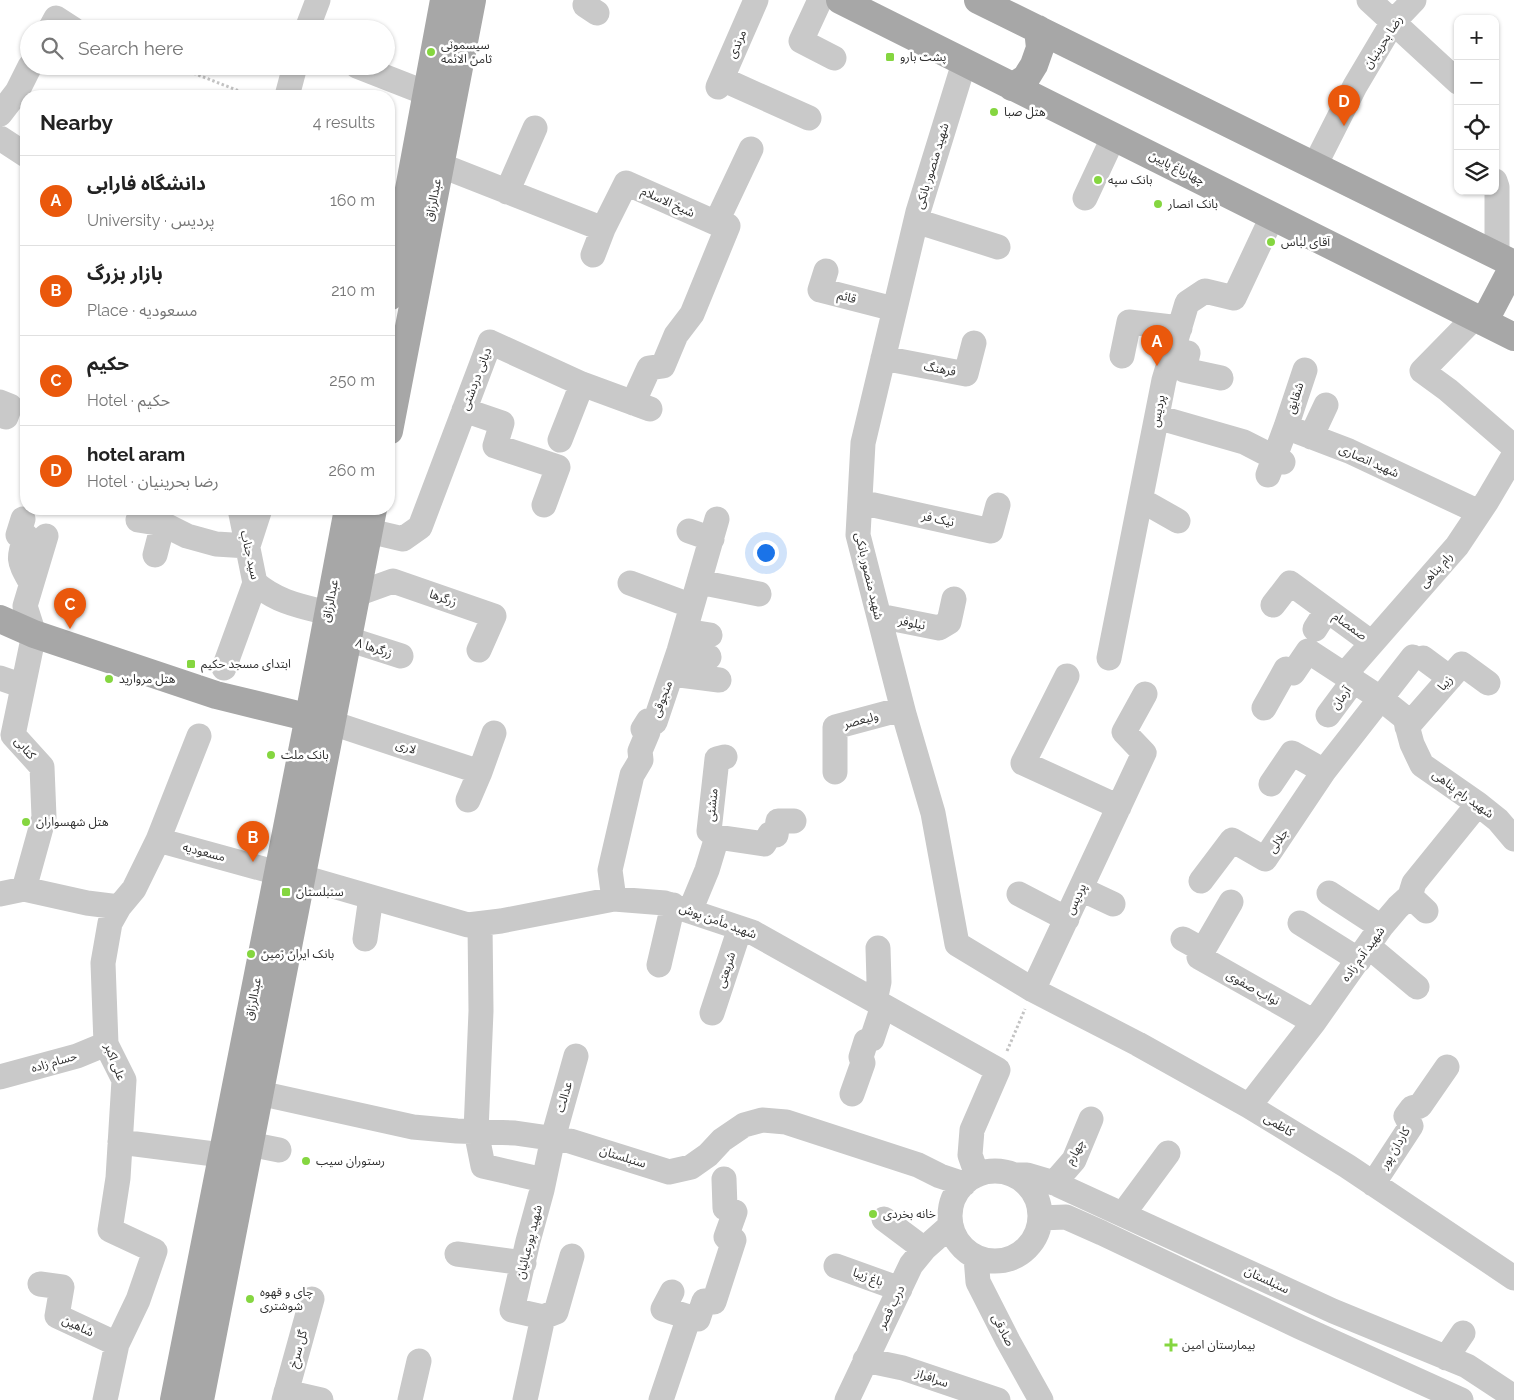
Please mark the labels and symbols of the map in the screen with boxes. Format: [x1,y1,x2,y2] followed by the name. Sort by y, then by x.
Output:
[1361,13,1405,71] street label: رضا بحرینیان
[725,28,749,60] street label: مرندی
[441,38,493,66] place label: سیسمونی ثامن الائمه
[425,46,437,58] marker: سیسمونی ثامن الائمه
[900,50,946,65] place label: پشت بارو
[884,51,896,63] marker: پشت بارو
[1328,85,1360,126] pin: D
[1004,105,1046,119] place label: هتل صبا
[988,106,1000,118] marker: هتل صبا
[912,121,952,211] street label: شهید منصور بانکی
[1146,148,1207,190] street label: چهارباغ پایین
[1108,173,1152,188] place label: بانک سپه
[1092,174,1104,186] marker: بانک سپه
[422,177,444,223] street label: عبدالرزاق
[638,184,697,222] street label: شیخ الاسلام
[1167,197,1218,211] place label: بانک انصار
[1152,198,1164,210] marker: بانک انصار
[1281,235,1331,249] place label: آقای لباس
[1265,236,1277,248] marker: آقای لباس
[836,288,858,308] street label: قائم
[1141,325,1173,366] pin: A
[458,345,495,412] street label: دیانی دردشتی
[923,359,957,379] street label: فرهنگ
[1283,381,1308,416] street label: شقایق
[1148,394,1169,429] street label: پردیس
[1337,442,1401,480] street label: شهید انصاری
[920,509,955,529] street label: نیک فر
[237,529,262,581] street label: سید جناب
[852,531,886,621] street label: شهید منصور بانکی
[753,540,779,566] your location
[1416,549,1457,592] street label: رام پناهی
[319,578,341,624] street label: عبدالرزاق
[428,587,458,609] street label: زرگرها
[54,588,86,629] pin: C
[1329,609,1370,645] street label: صمصام
[896,613,927,633] street label: نیلوفر
[354,635,394,661] street label: زرگرها ۸
[201,657,291,673] place label: ابتدای مسجد حکیم
[185,658,197,670] marker: ابتدای مسجد حکیم
[119,672,176,686] place label: هتل مروارید
[103,673,115,685] marker: هتل مروارید
[1435,673,1455,693] street label: زیبا
[649,679,675,719] street label: منجوقی
[1328,683,1354,712] street label: آرمان
[841,709,880,732] street label: ولیعصر
[11,734,39,763] street label: کتابی
[394,737,418,757] street label: لاری
[281,748,329,762] place label: بانک ملت
[265,749,277,761] marker: بانک ملت
[1429,767,1496,822] street label: شهید رام پناهی
[703,788,721,822] street label: منشئی
[36,815,109,829] place label: هتل شهسواران
[20,816,32,828] marker: هتل شهسواران
[237,821,269,862] pin: B
[1265,826,1291,856] street label: جلالی
[181,840,227,864] street label: مسعودیه
[1063,881,1090,917] street label: پردیس
[296,885,344,899] place label: سنبلستان
[280,886,292,898] marker: سنبلستان
[677,900,759,942] street label: شهید مأمن پوش
[1338,924,1389,985] street label: شهید آدم زاده
[261,947,334,961] place label: بانک ایران زمین
[245,948,257,960] marker: بانک ایران زمین
[714,950,738,990] street label: شریعتی
[1224,968,1282,1008] street label: نواب صفوی
[242,976,264,1022] street label: عبدالرزاق
[101,1041,128,1082] street label: علی اکبر
[29,1049,79,1077] street label: حسام زاده
[553,1080,575,1114] street label: عدالت
[1262,1111,1297,1140] street label: کاظمی
[1377,1124,1414,1173] street label: کاردان پور
[1062,1137,1089,1168] street label: چهارم
[598,1143,648,1171] street label: سنبلستان
[316,1154,385,1168] place label: رستوران سيب
[300,1155,312,1167] marker: رستوران سيب
[513,1204,546,1281] street label: شهید پورعبائیان
[883,1207,936,1221] place label: خانه بخردی
[867,1208,879,1220] marker: خانه بخردی
[1242,1264,1292,1296] street label: سنبلستان
[850,1265,885,1291] street label: باغ زیبا
[874,1283,908,1332] street label: درب قصر
[260,1285,313,1313] place label: چای و قهوه شوشتری
[244,1293,256,1305] marker: چای و قهوه شوشتری
[989,1312,1017,1349] street label: صادقی
[60,1313,96,1339] street label: شاهین
[286,1328,312,1370] street label: گل سرخ
[1164,1338,1178,1352] marker: بیمارستان امین
[1182,1338,1255,1352] place label: بیمارستان امین
[913,1366,950,1390] street label: سرافراز

